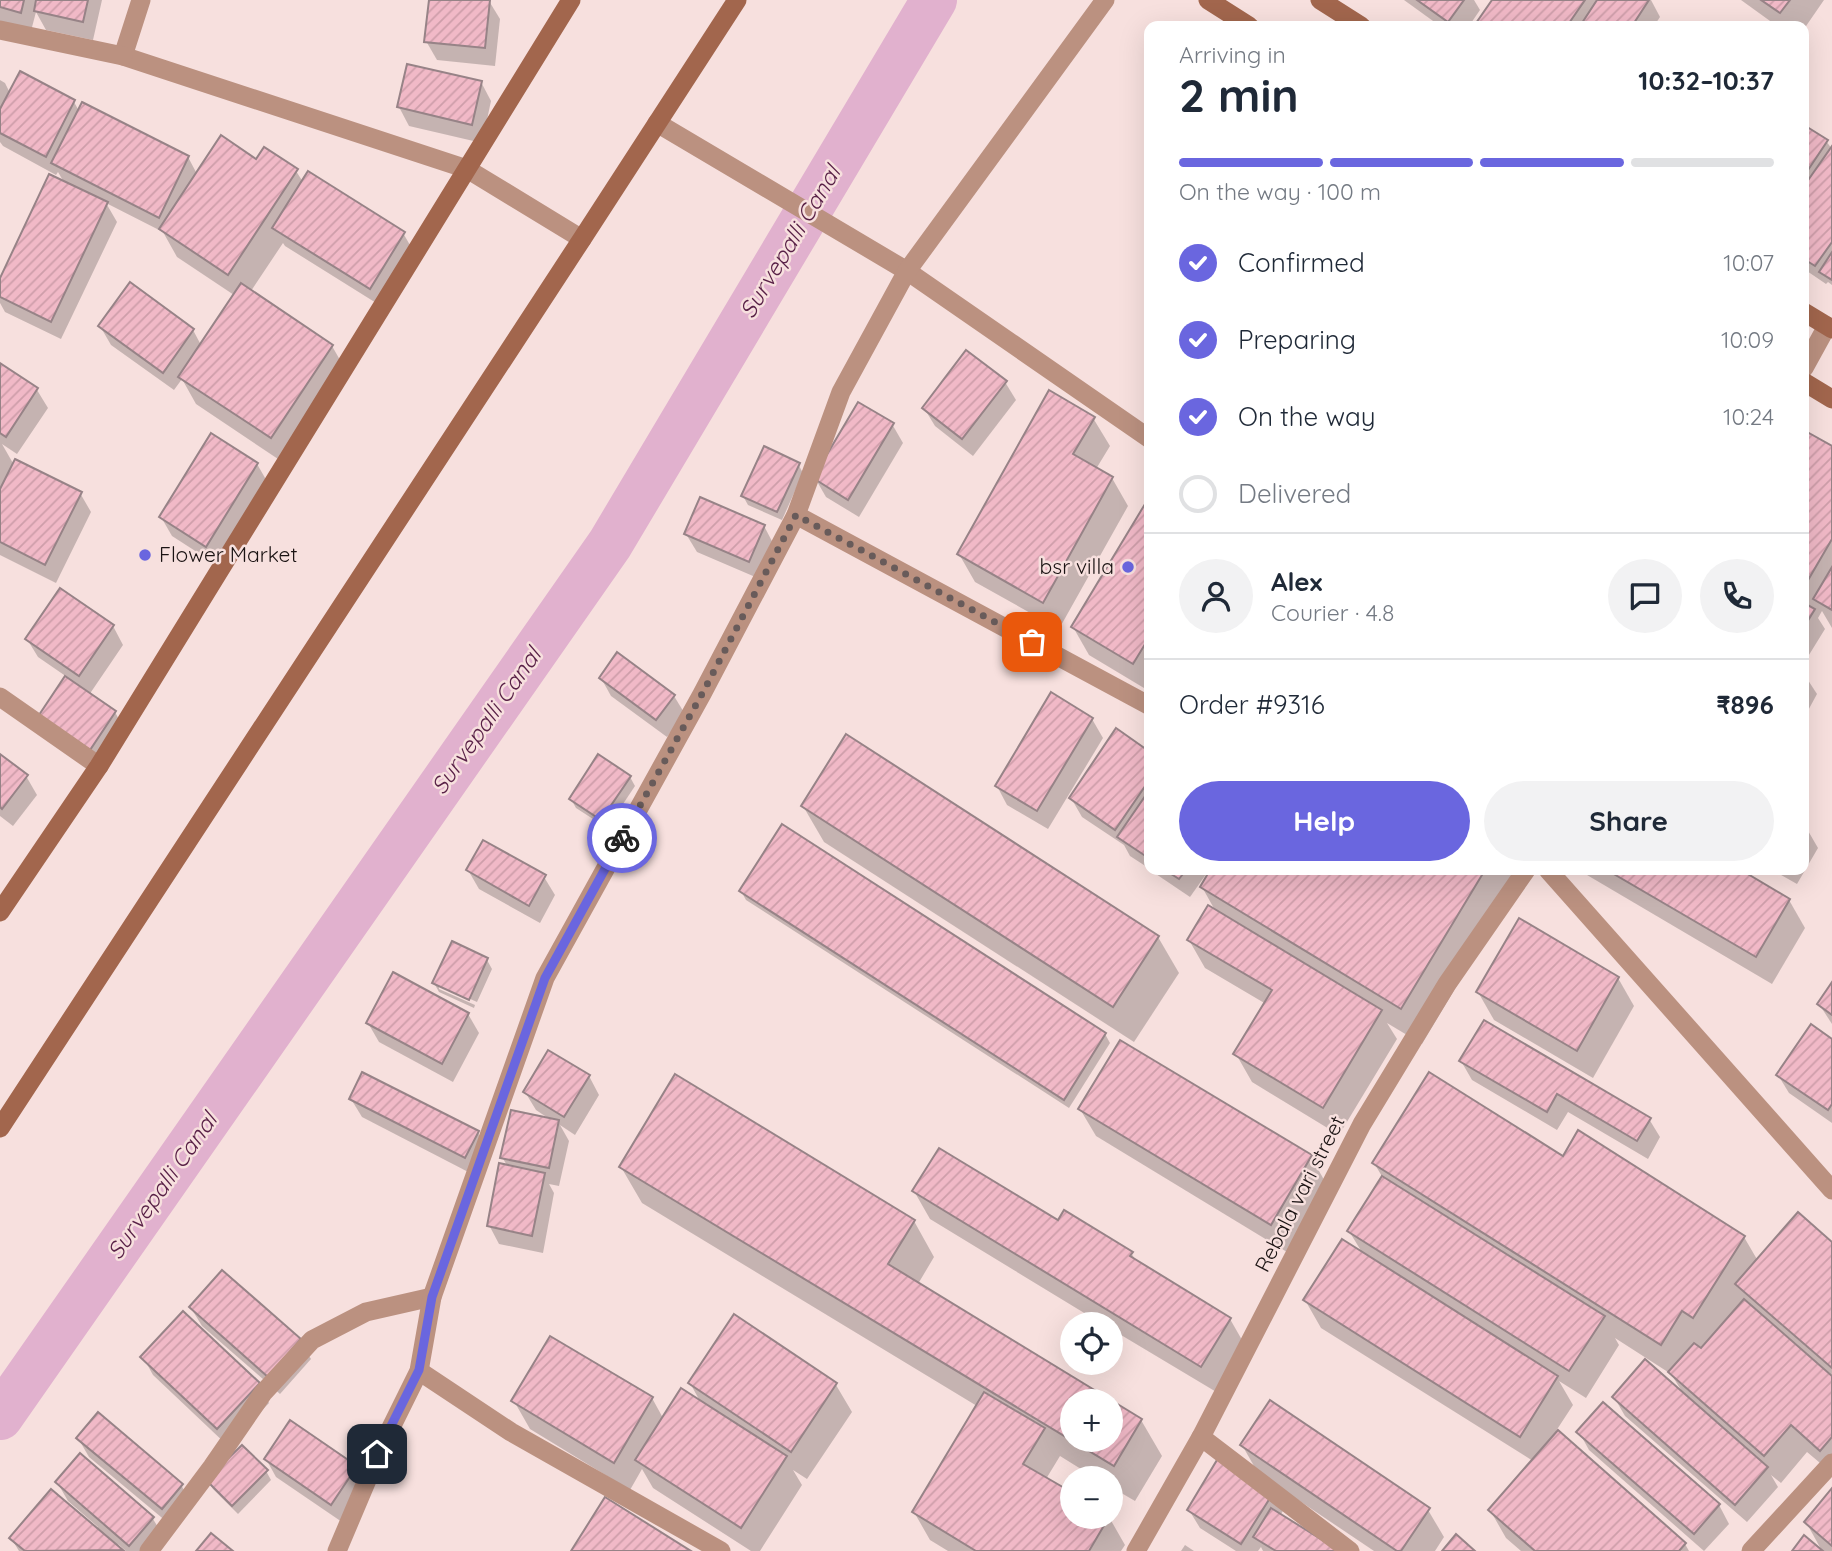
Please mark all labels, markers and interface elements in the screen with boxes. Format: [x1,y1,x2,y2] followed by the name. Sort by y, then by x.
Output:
[1179,40,1286,69] text: Arriving in
[1638,64,1774,97] text: 10:32–10:37
[1179,66,1299,124] text: 2 min
[733,158,848,323] water label: Survepalli Canal
[1179,177,1381,206] text: On the way · 100 m
[1179,244,1217,282] icon: check
[1238,246,1365,279] text: Confirmed
[1723,248,1774,277] text: 10:07
[1179,321,1217,359] icon: check
[1238,323,1356,356] text: Preparing
[1721,325,1774,354] text: 10:09
[1179,398,1217,436] icon: check
[1238,400,1376,433] text: On the way
[1723,402,1774,431] text: 10:24
[1238,477,1351,510] text: Delivered
[159,541,298,567] place label: Flower Market
[137,547,153,563] marker: Flower Market
[1040,553,1114,579] place label: bsr villa
[1120,559,1136,575] marker: bsr villa
[1179,559,1253,633] button: person
[1608,559,1682,633] button: chat
[1700,559,1774,633] button: phone
[1271,565,1322,598] text: Alex
[1271,598,1394,627] text: Courier · 4.8
[1002,612,1062,672] pin
[1013,623,1051,661] icon: bag
[424,640,548,800] water label: Survepalli Canal
[1179,688,1325,721] text: Order #9316
[1716,688,1774,721] text: ₹896
[1179,781,1470,861] button: Help
[1484,781,1774,861] button: Share
[587,803,657,873] courier
[603,819,641,857] icon: bike
[100,1105,224,1265] water label: Survepalli Canal
[1248,1111,1350,1276] street label: Rebala vari street
[1060,1312,1123,1529] map controls
[1060,1312,1123,1375] button: locate
[1060,1389,1123,1452] button: +
[347,1424,407,1484] pin
[358,1435,396,1473] icon: home
[1060,1466,1123,1529] button: −

